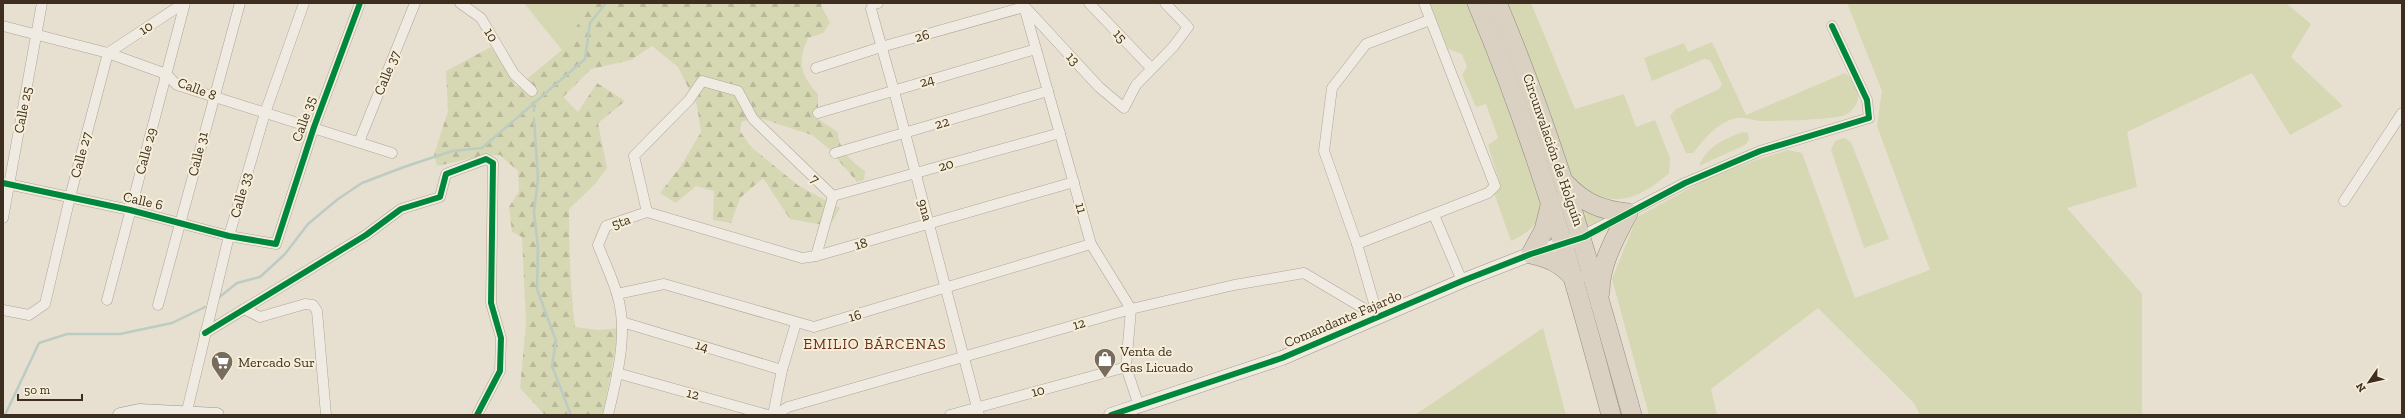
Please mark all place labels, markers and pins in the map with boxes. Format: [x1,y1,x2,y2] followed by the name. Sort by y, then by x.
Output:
[1119,343,1193,376] place label: Venta de Gas Licuado
[1092,346,1118,379] shop icon: Venta de Gas Licuado
[209,349,235,382] supermarket icon: Mercado Sur
[238,354,315,371] place label: Mercado Sur

